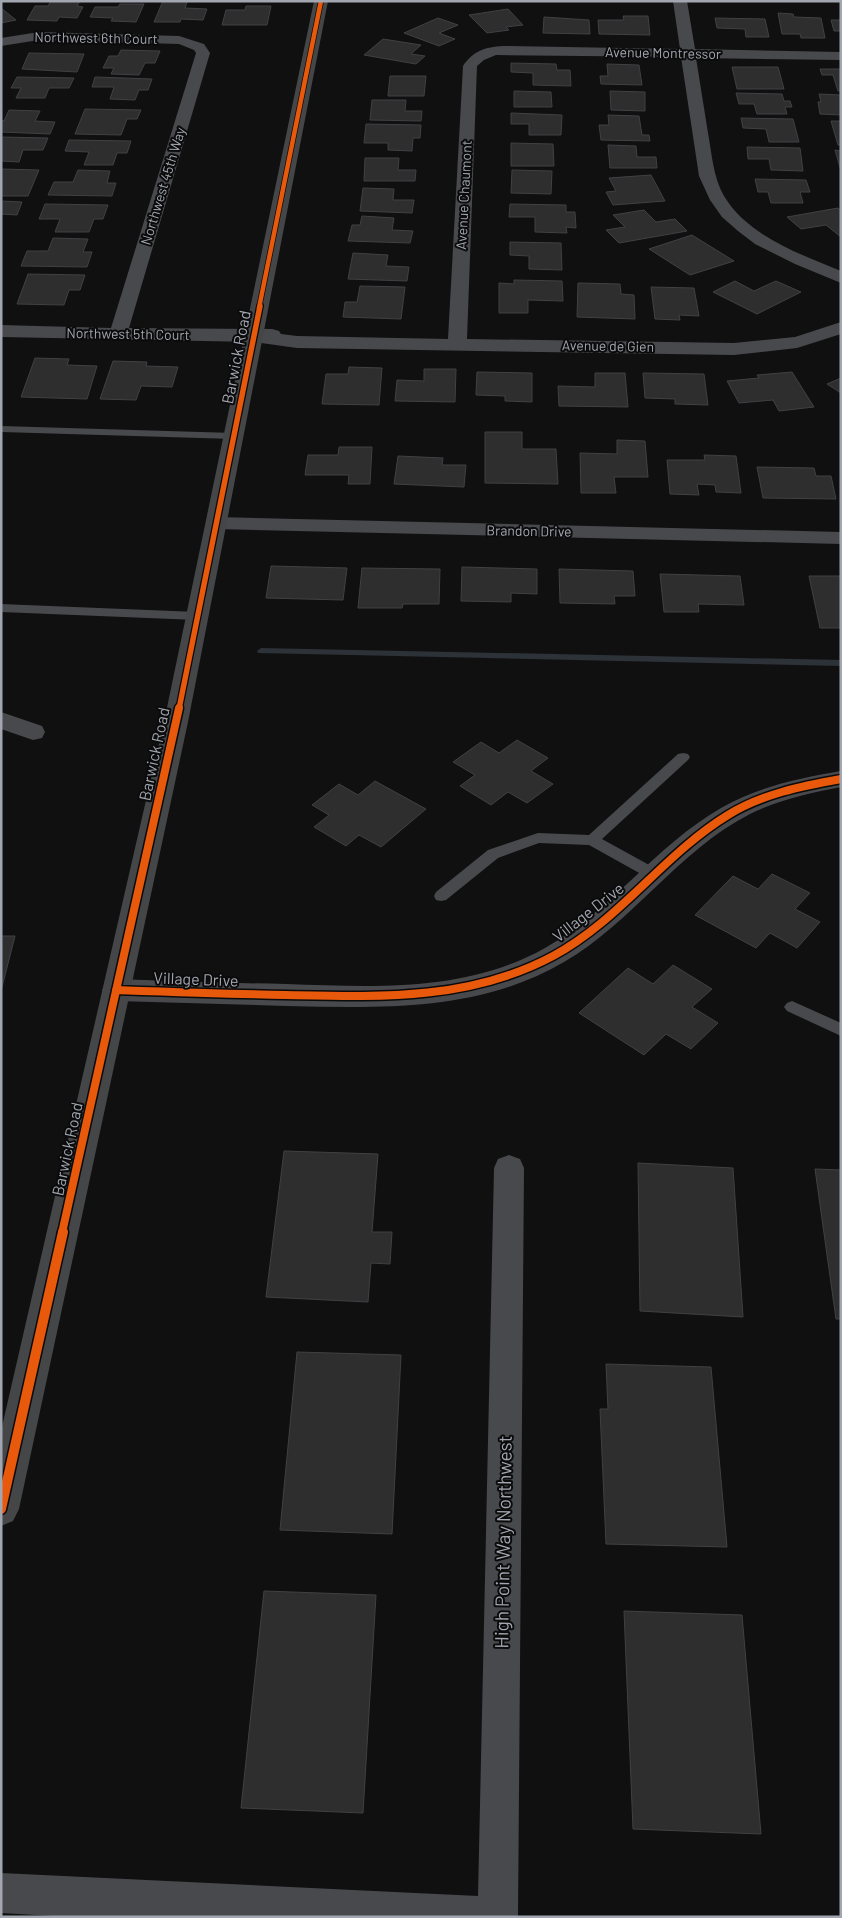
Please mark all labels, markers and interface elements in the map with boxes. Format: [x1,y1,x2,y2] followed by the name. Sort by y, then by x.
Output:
[34,28,158,47] street label: Northwest 6th Court
[605,43,721,62] street label: Avenue Montressor
[137,124,189,247] street label: Northwest 45th Way
[452,140,475,250] street label: Avenue Chaumont
[217,309,254,405] street label: Barwick Road
[66,324,190,343] street label: Northwest 5th Court
[562,336,654,355] street label: Avenue de Gien
[486,521,572,540] street label: Brandon Drive
[134,705,173,802] street label: Barwick Road
[548,878,627,945] street label: Village Drive
[153,968,239,989] street label: Village Drive
[47,1100,86,1197] street label: Barwick Road
[489,1435,516,1649] street label: High Point Way Northwest

